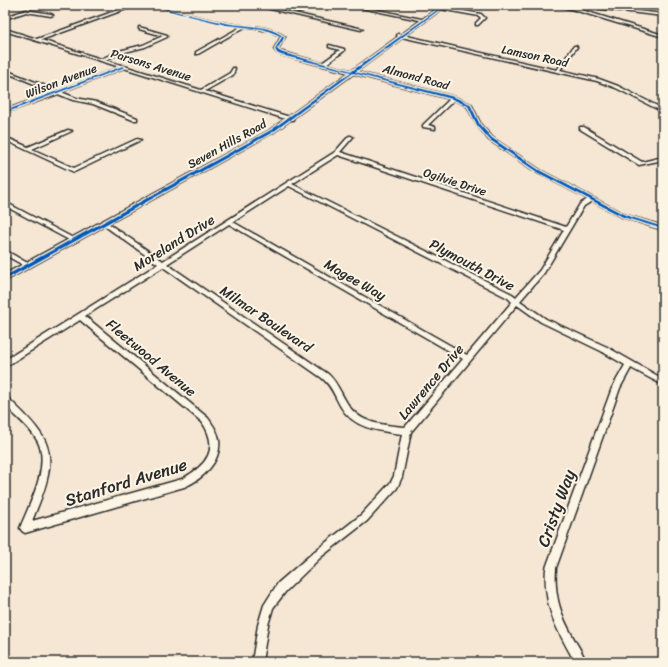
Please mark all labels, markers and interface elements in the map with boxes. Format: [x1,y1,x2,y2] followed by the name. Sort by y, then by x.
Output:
[500,38,572,74] street label: Lamson Road
[108,42,194,88] street label: Parsons Avenue
[22,57,100,105] street label: Wilson Avenue
[379,57,452,97] street label: Almond Road
[183,113,271,175] street label: Seven Hills Road
[420,161,490,203] street label: Ogilvie Drive
[128,208,220,278] street label: Moreland Drive
[425,232,519,298] street label: Plymouth Drive
[319,252,391,308] street label: Magee Way
[214,279,319,360] street label: Milmar Boulevard
[100,312,202,404] street label: Fleetwood Avenue
[392,338,470,426] street label: Lawrence Drive
[61,449,191,515] street label: Stanford Avenue
[528,465,584,551] street label: Cristy Way

